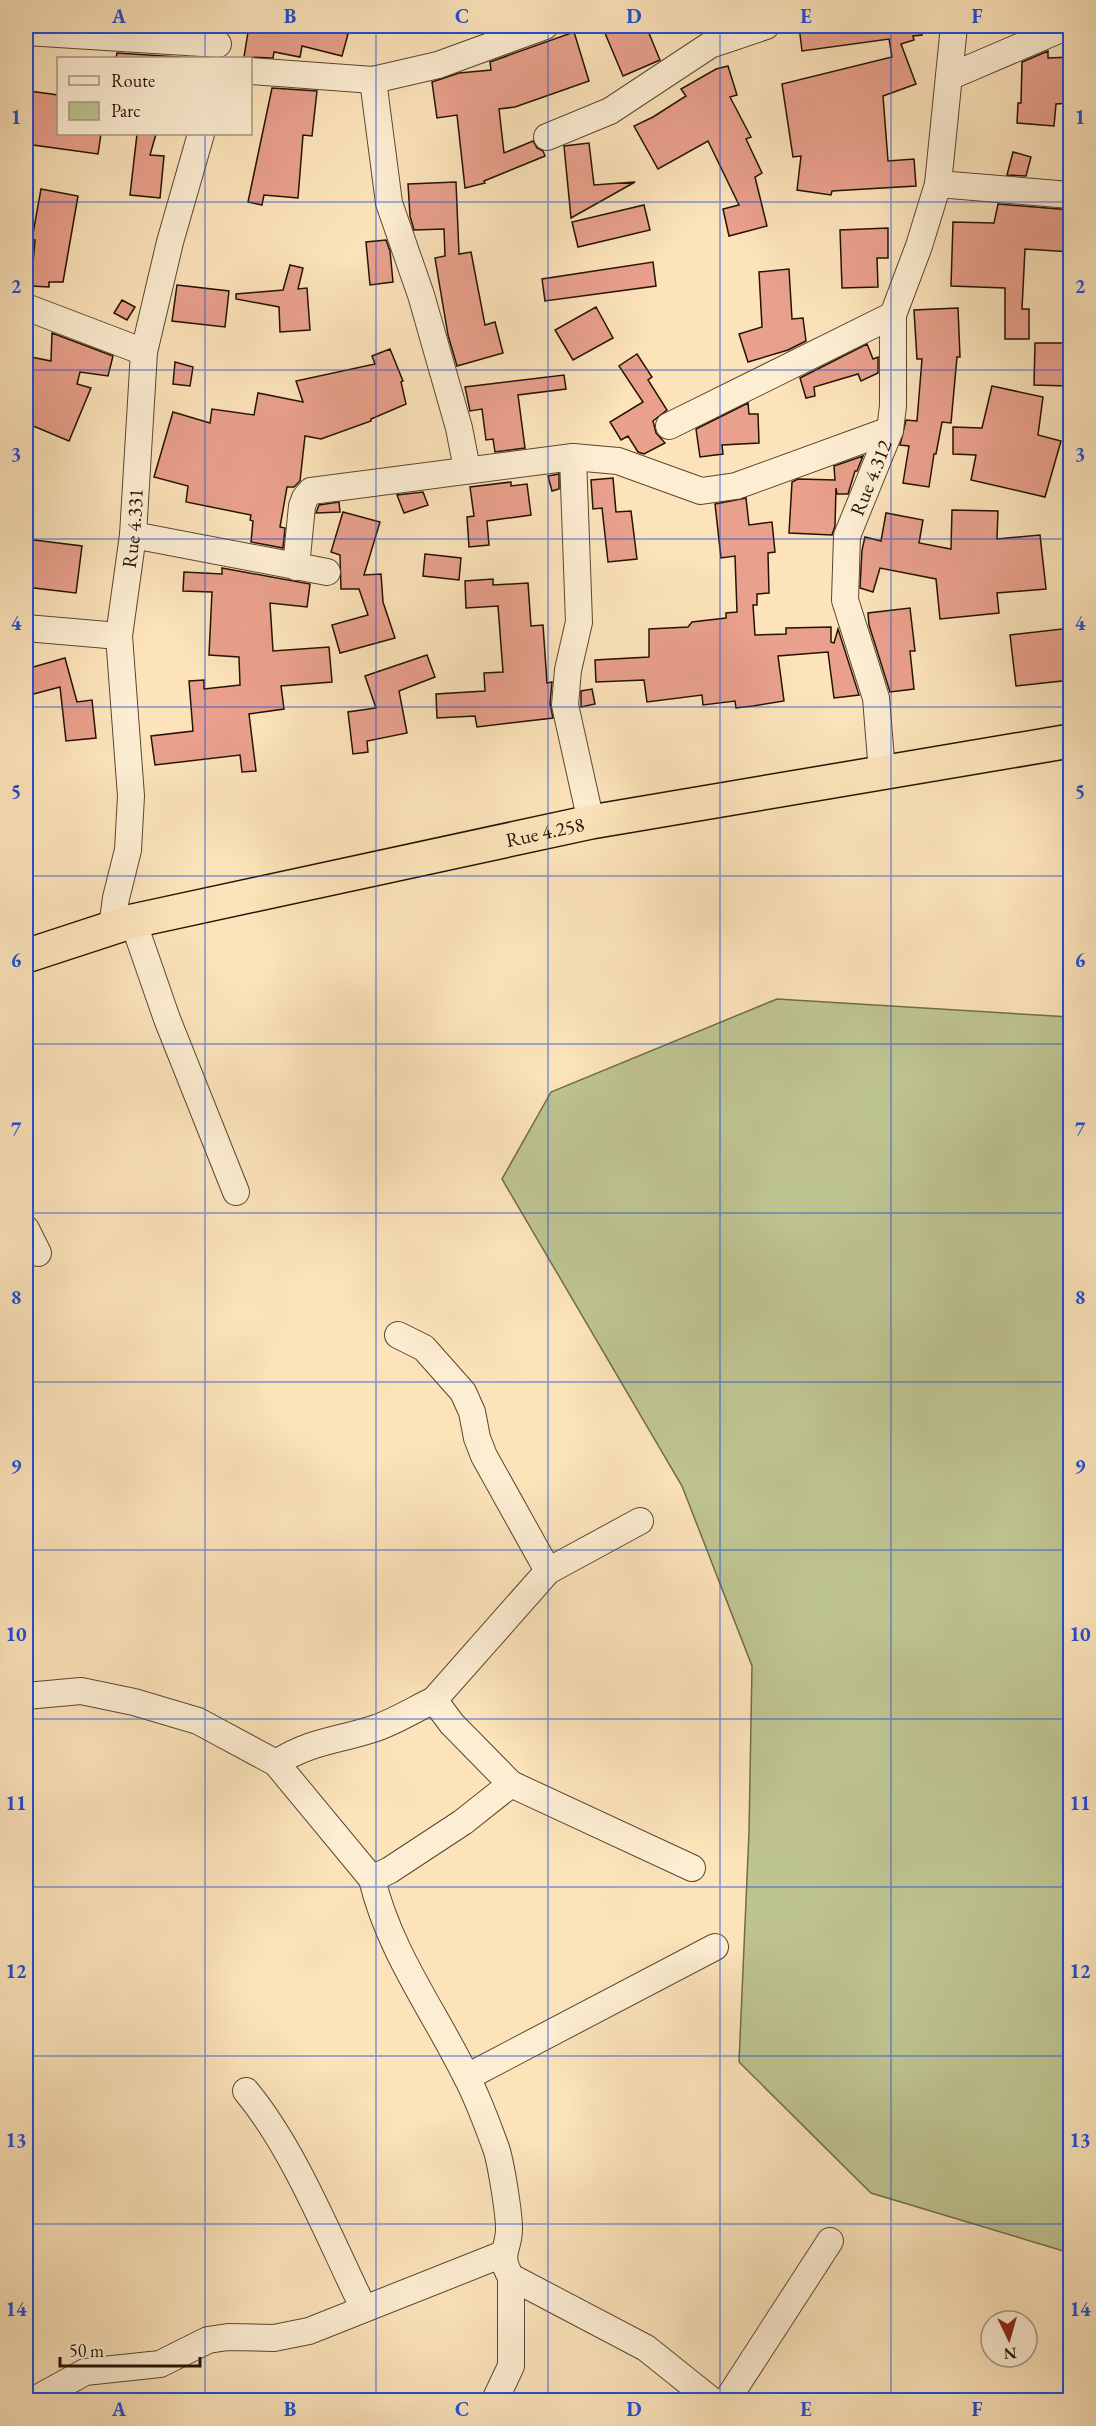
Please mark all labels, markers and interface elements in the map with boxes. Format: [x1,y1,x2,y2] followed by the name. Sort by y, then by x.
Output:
[111,3,127,29] text: A
[284,3,296,29] text: B
[455,3,469,29] text: C
[626,3,642,29] text: D
[800,3,812,29] text: E
[972,3,983,29] text: F
[57,57,252,135] legend
[111,69,155,92] text: Route
[111,99,141,122] text: Parc
[11,104,21,130] text: 1
[1075,104,1085,130] text: 1
[11,273,22,299] text: 2
[1075,273,1086,299] text: 2
[844,436,898,519] street label: Rue 4.312
[11,441,21,467] text: 3
[1075,441,1085,467] text: 3
[116,488,149,570] street label: Rue 4.331
[11,610,22,636] text: 4
[1075,610,1086,636] text: 4
[11,778,21,804] text: 5
[1075,778,1085,804] text: 5
[503,811,587,853] street label: Rue 4.258
[11,947,22,973] text: 6
[1075,947,1086,973] text: 6
[11,1116,22,1142] text: 7
[1075,1116,1086,1142] text: 7
[11,1284,21,1310] text: 8
[1075,1284,1085,1310] text: 8
[11,1453,22,1479] text: 9
[1075,1453,1086,1479] text: 9
[5,1621,27,1647] text: 10
[1069,1621,1091,1647] text: 10
[5,1790,27,1816] text: 11
[1069,1790,1091,1816] text: 11
[5,1958,27,1984] text: 12
[1069,1958,1091,1984] text: 12
[5,2127,27,2153] text: 13
[1069,2127,1091,2153] text: 13
[5,2296,27,2322] text: 14
[1069,2296,1091,2322] text: 14
[979,2309,1039,2369] north arrow
[60,2330,200,2368] scale bar
[69,2339,104,2362] text: 50 m
[1003,2342,1018,2364] text: N
[111,2396,127,2422] text: A
[284,2396,296,2422] text: B
[455,2396,469,2422] text: C
[626,2396,642,2422] text: D
[800,2396,812,2422] text: E
[972,2396,983,2422] text: F

